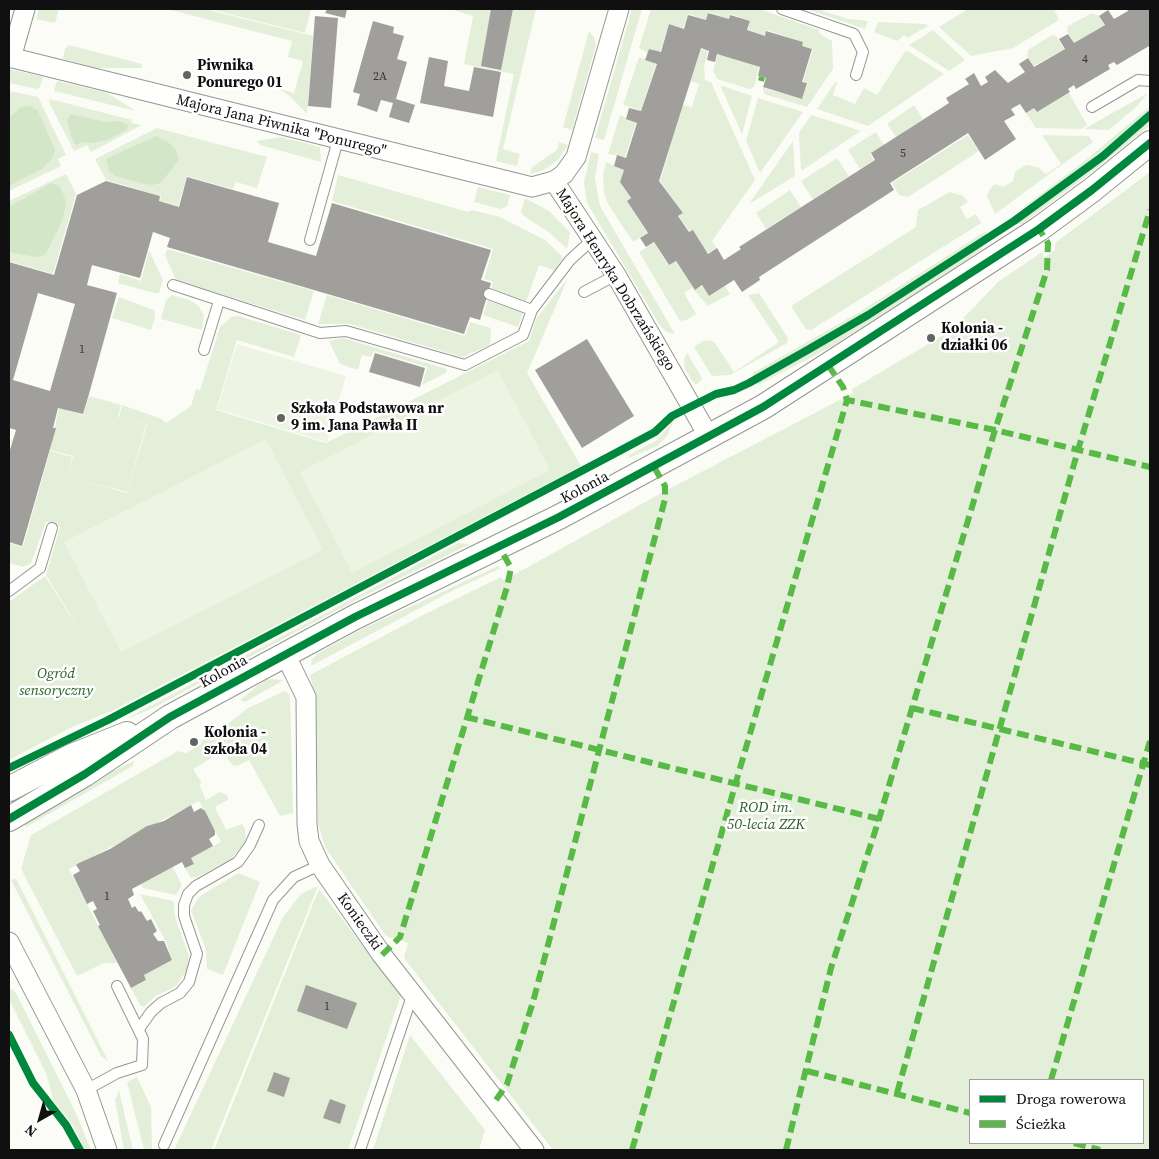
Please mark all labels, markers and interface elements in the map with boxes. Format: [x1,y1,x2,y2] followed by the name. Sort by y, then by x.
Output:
[1082,53,1088,67] house number: 4
[197,57,283,92] place label: Piwnika Ponurego 01
[181,69,193,81] marker: Piwnika Ponurego 01
[373,70,387,84] house number: 2A
[174,91,388,161] street label: Majora Jana Piwnika "Ponurego"
[900,147,906,161] house number: 5
[551,185,679,375] street label: Majora Henryka Dobrzańskiego
[941,320,1008,355] place label: Kolonia - działki 06
[925,332,937,344] marker: Kolonia - działki 06
[79,343,85,357] house number: 1
[291,400,444,435] place label: Szkoła Podstawowa nr 9 im. Jana Pawła II
[275,412,287,424] marker: Szkoła Podstawowa nr 9 im. Jana Pawła II
[558,468,612,508] street label: Kolonia
[197,652,251,692] street label: Kolonia
[19,665,93,700] park label: Ogród sensoryczny
[204,724,267,759] place label: Kolonia - szkoła 04
[188,736,200,748] marker: Kolonia - szkoła 04
[727,799,805,834] park label: ROD im. 50-lecia ZZK
[104,890,110,904] house number: 1
[333,890,385,954] street label: Konieczki
[324,1000,330,1014] house number: 1
[969,1079,1144,1144] legend
[1016,1088,1126,1109] text: Droga rowerowa
[15,1094,65,1144] north arrow
[1016,1113,1066,1134] text: Ścieżka
[21,1120,41,1142] text: N

